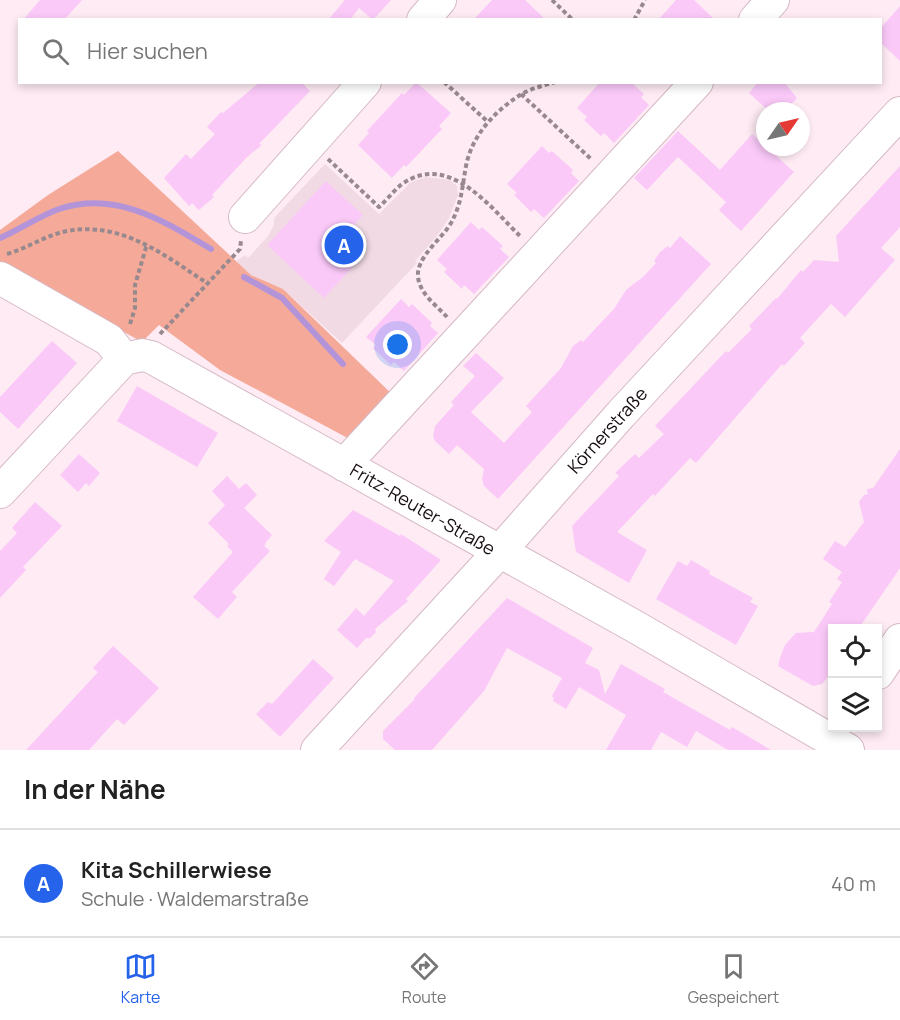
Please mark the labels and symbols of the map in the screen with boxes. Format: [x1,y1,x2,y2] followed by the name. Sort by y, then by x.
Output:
[756,102,810,156] north arrow
[324,222,364,268] pin: A
[383,330,412,359] your location
[562,382,652,478] street label: Körnerstraße
[346,458,500,560] street label: Fritz-Reuter-Straße

